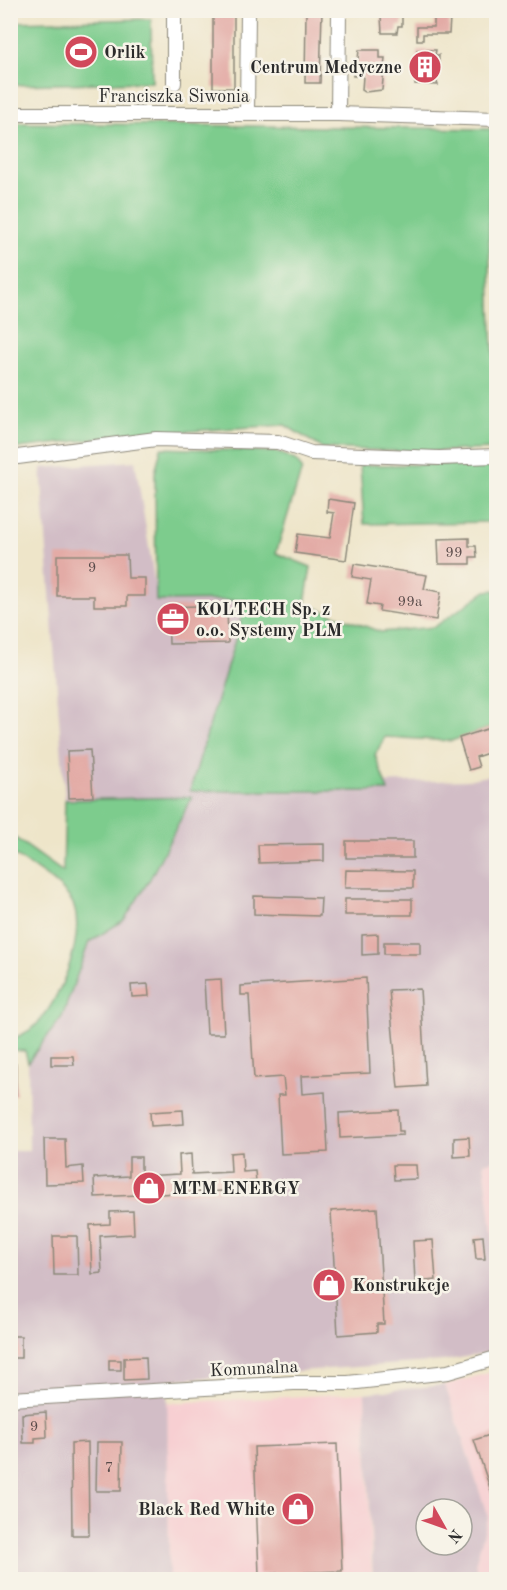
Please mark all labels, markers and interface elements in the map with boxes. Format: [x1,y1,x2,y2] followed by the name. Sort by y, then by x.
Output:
[63,34,99,70] sports icon: Orlik
[104,44,146,62] place label: Orlik
[407,49,443,85] building icon: Centrum Medyczne
[250,59,402,77] place label: Centrum Medyczne
[98,88,250,106] street label: Franciszka Siwonia
[445,546,463,561] house number: 99
[88,561,96,576] house number: 9
[398,595,423,610] house number: 99a
[155,601,191,637] office icon: KOLTECH Sp. z o.o. Systemy PLM
[196,601,342,640] place label: KOLTECH Sp. z o.o. Systemy PLM
[131,1170,167,1206] shop icon: MTM ENERGY
[172,1180,300,1198] place label: MTM ENERGY
[311,1267,347,1303] shop icon: Konstrukcje
[352,1277,450,1295] place label: Konstrukcje
[209,1358,299,1380] street label: Komunalna
[30,1420,38,1435] house number: 9
[105,1461,113,1476] house number: 7
[280,1491,316,1527] shop icon: Black Red White
[414,1497,474,1557] north arrow
[138,1501,275,1519] place label: Black Red White
[443,1526,464,1546] text: N

